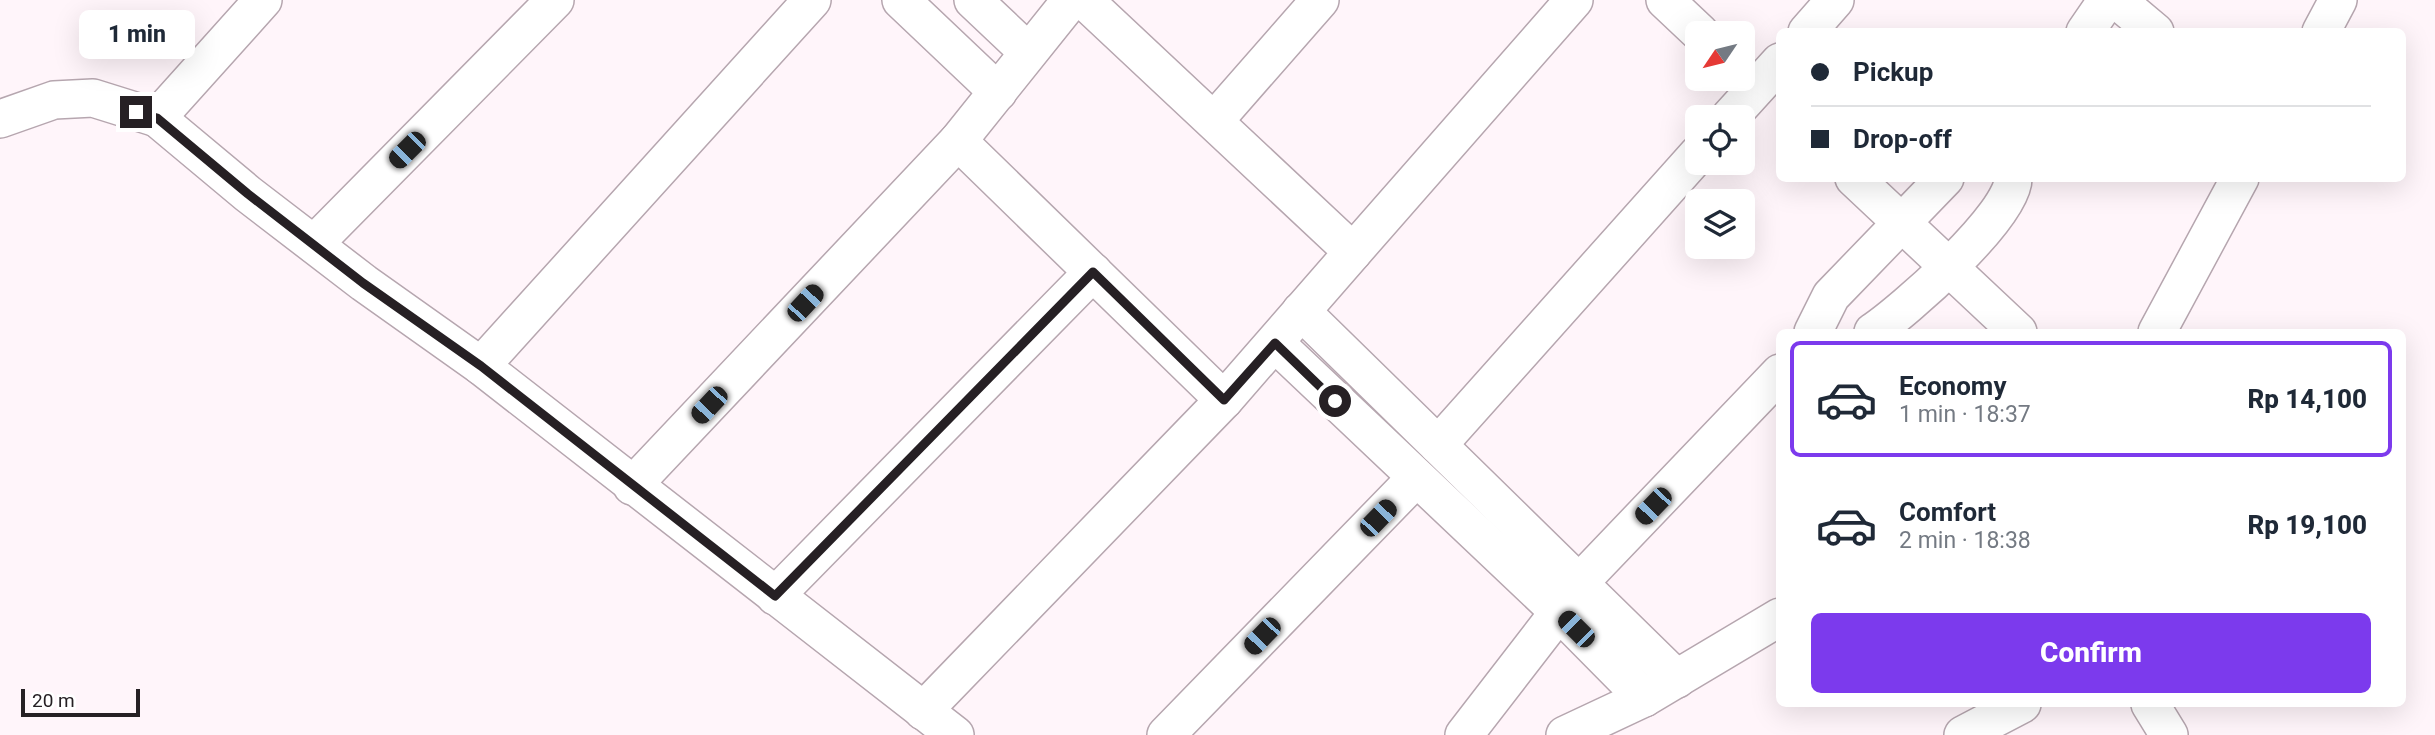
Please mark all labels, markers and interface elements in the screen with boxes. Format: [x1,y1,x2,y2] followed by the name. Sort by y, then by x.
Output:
[78,10,194,60] callout: 1 min
[108,21,166,48] text: 1 min
[1685,21,1755,91] north arrow
[1685,21,1755,259] map controls
[1853,57,1933,87] text: Pickup
[120,96,152,128] route end
[1685,105,1755,175] button: locate
[1853,124,1952,154] text: Drop-off
[385,128,430,172] car
[1685,189,1755,259] button: layers
[783,280,828,326] car
[1815,368,1878,431] icon: car
[1899,371,2006,401] text: Economy
[687,382,732,428] car
[2247,384,2367,414] text: Rp 14,100
[1319,385,1351,417] route start
[1899,401,2031,428] text: 1 min · 18:37
[1631,484,1676,528] car
[1815,494,1878,557] icon: car
[1356,496,1401,540] car
[1899,497,1996,527] text: Comfort
[2247,510,2367,540] text: Rp 19,100
[1899,527,2031,554] text: 2 min · 18:38
[1554,607,1599,651] car
[1811,613,2371,693] button: Confirm
[1240,614,1285,658] car
[21,686,140,718] scale bar
[32,689,75,712] text: 20 m

